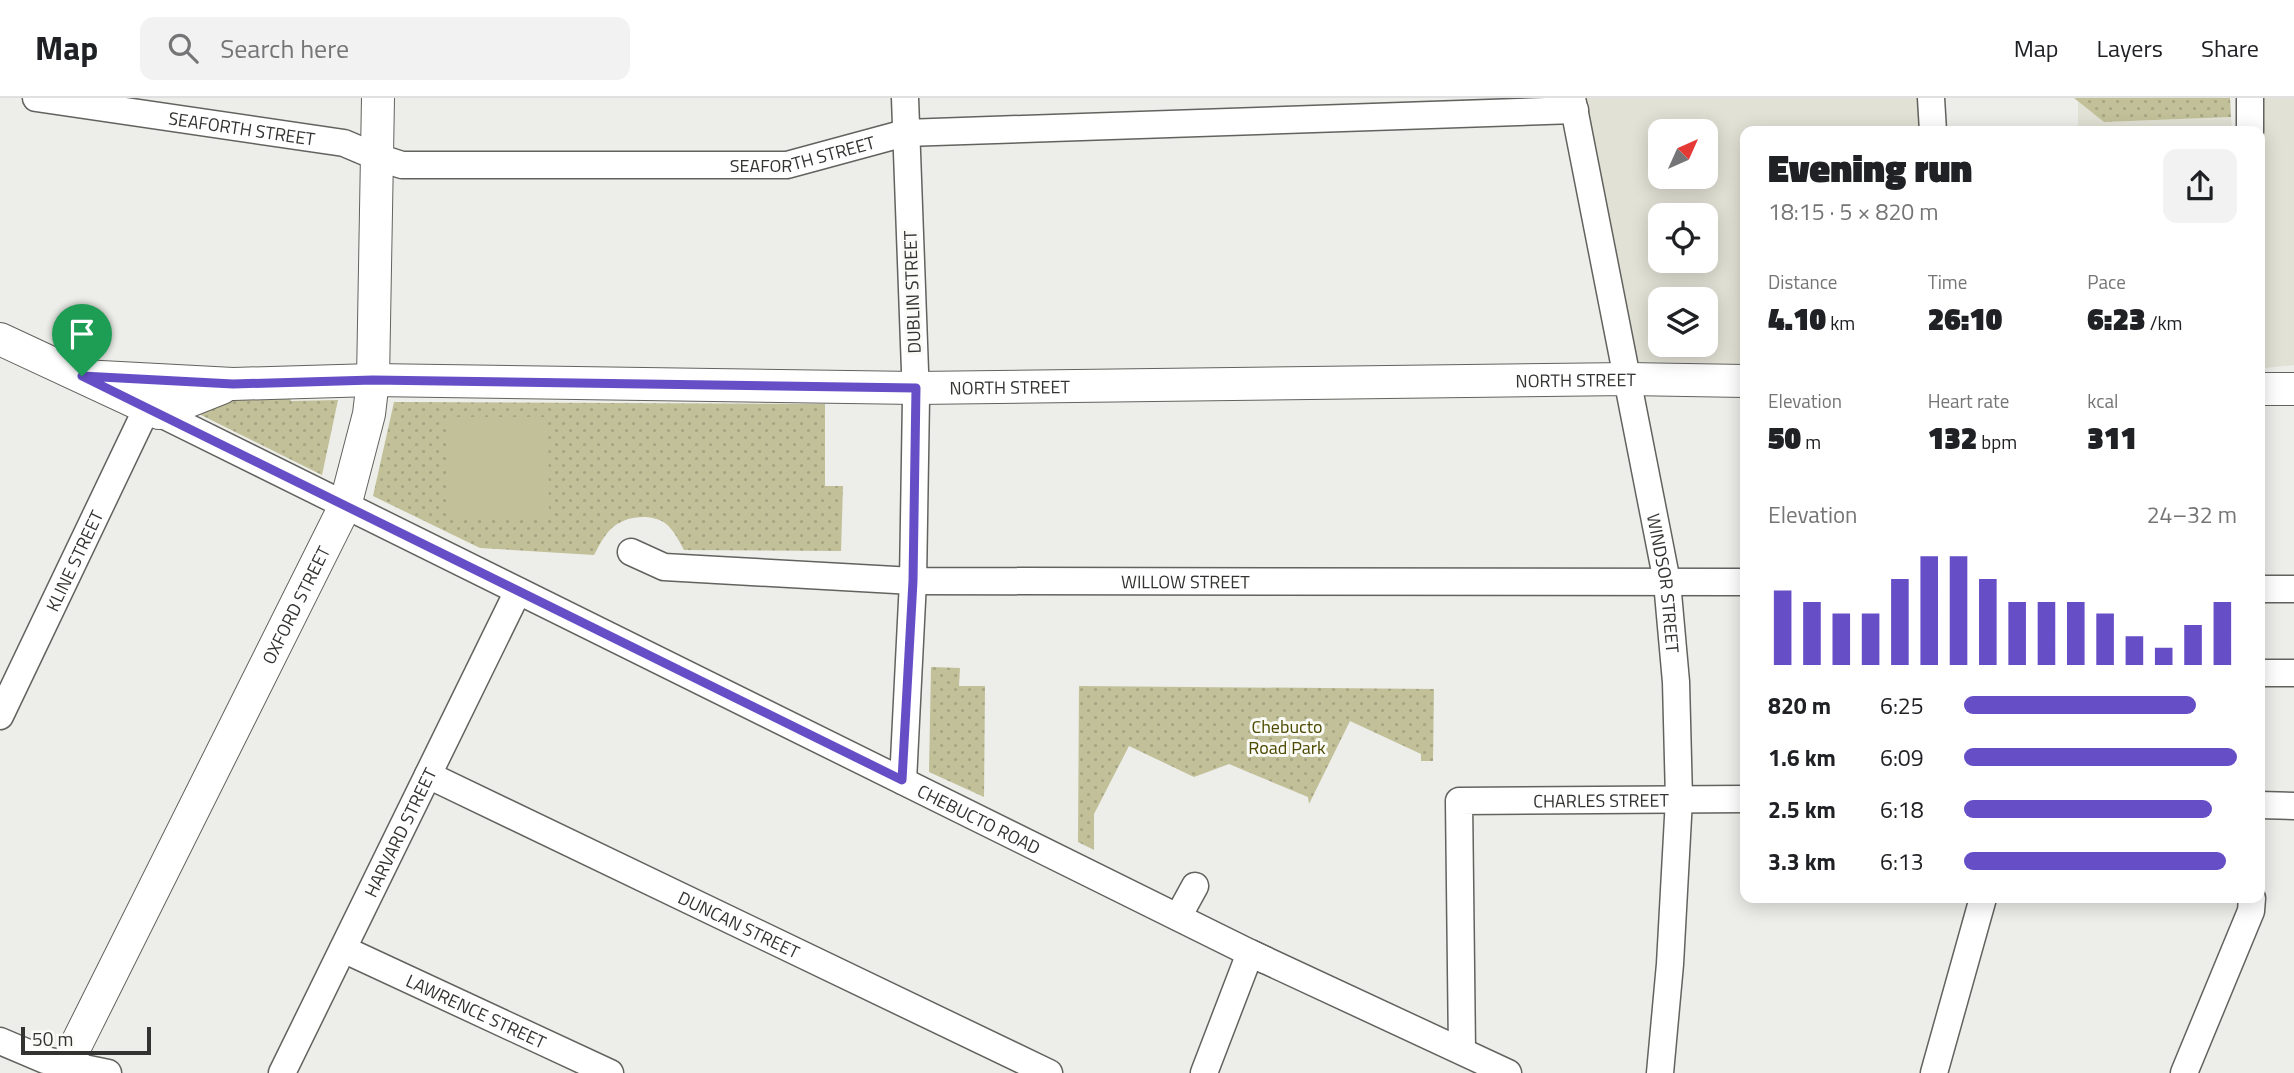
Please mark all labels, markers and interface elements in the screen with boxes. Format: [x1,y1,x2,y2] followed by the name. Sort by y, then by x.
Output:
[140,17,630,80] search box
[35,23,98,73] text: Map
[164,29,202,67] icon: search
[220,29,349,68] text: Search here
[2014,30,2059,66] text: Map
[2097,30,2163,66] text: Layers
[2201,30,2259,66] text: Share
[167,104,317,152] street label: SEAFORTH STREET
[1648,119,1718,189] north arrow
[1648,119,1718,357] map controls
[730,128,878,179] street label: SEAFORTH STREET
[1768,139,1972,197] text: Evening run
[2163,149,2237,223] button: share
[1768,194,1938,229] text: 18:15 · 5 × 820 m
[1648,203,1718,273] button: locate
[896,229,928,354] street label: DUBLIN STREET
[1768,267,1837,296] text: Distance
[1928,267,1967,296] text: Time
[2087,267,2126,296] text: Pace
[1648,287,1718,357] button: layers
[1768,296,1826,342] text: 4.10
[1928,296,2002,342] text: 26:10
[2087,296,2145,342] text: 6:23
[52,304,112,376] pin
[1826,308,1855,337] text: km
[2145,308,2182,337] text: /km
[63,315,101,353] icon: arrive
[1515,365,1637,394] street label: NORTH STREET
[949,373,1071,401] street label: NORTH STREET
[1768,386,1842,415] text: Elevation
[1928,386,2009,415] text: Heart rate
[2087,386,2118,415] text: kcal
[1768,415,1801,461] text: 50
[1928,415,1977,461] text: 132
[2087,415,2137,461] text: 311
[1801,427,1821,456] text: m
[1977,427,2017,456] text: bpm
[1768,497,1857,532] text: Elevation
[2147,497,2237,532] text: 24–32 m
[38,505,110,616] street label: KLINE STREET
[1640,511,1687,655] street label: WINDSOR STREET
[255,541,337,669] street label: OXFORD STREET
[1121,568,1250,595] street label: WILLOW STREET
[1768,688,1831,723] text: 820 m
[1880,688,1924,723] text: 6:25
[1248,713,1326,761] park label: Chebucto Road Park
[1768,740,1836,775] text: 1.6 km
[1880,740,1924,775] text: 6:09
[357,763,443,902] street label: HARVARD STREET
[913,777,1045,861] street label: CHEBUCTO ROAD
[1533,786,1669,814] street label: CHARLES STREET
[1768,792,1836,827] text: 2.5 km
[1880,792,1924,827] text: 6:18
[1768,844,1836,879] text: 3.3 km
[1880,844,1924,879] text: 6:13
[674,884,805,965] street label: DUNCAN STREET
[402,967,551,1055] street label: LAWRENCE STREET
[21,1024,150,1056] scale bar
[32,1024,73,1053] text: 50 m

